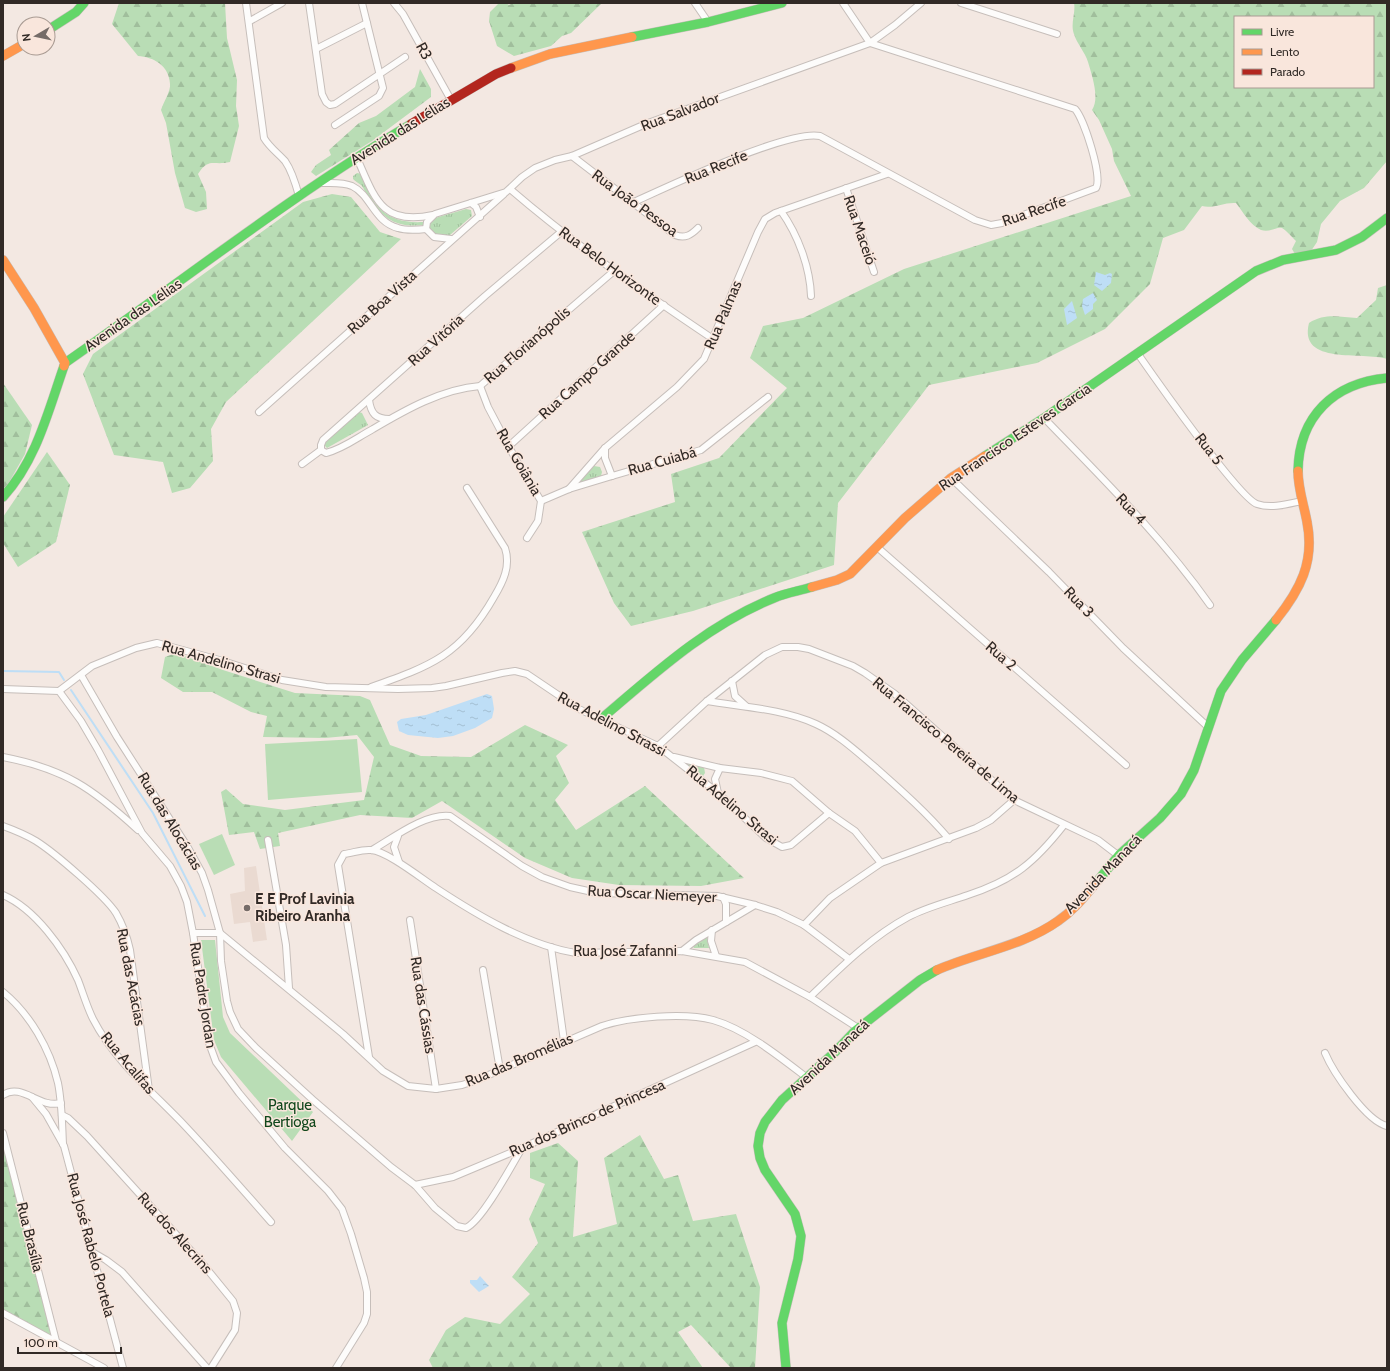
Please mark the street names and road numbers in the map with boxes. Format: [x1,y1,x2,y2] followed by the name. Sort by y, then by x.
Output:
[412,39,436,63] street label: R3
[638,89,722,135] street label: Rua Salvador
[347,93,453,169] street label: Avenida das Lélias
[682,146,750,188] street label: Rua Recife
[588,166,682,241] street label: Rua João Pessoa
[1000,192,1069,230] street label: Rua Recife
[840,193,880,267] street label: Rua Maceió
[555,223,665,309] street label: Rua Belo Horizonte
[344,266,421,338] street label: Rua Boa Vista
[81,275,185,355] street label: Avenida das Lélias
[700,278,746,352] street label: Rua Palmas
[480,303,574,387] street label: Rua Florianópolis
[404,310,468,370] street label: Rua Vitória
[535,327,639,423] street label: Rua Campo Grande
[935,379,1095,495] street label: Rua Francisco Esteves Garcia
[493,425,546,500] street label: Rua Goiânia
[1191,430,1227,468] street label: Rua 5
[626,442,699,479] street label: Rua Cuiabá
[1112,490,1150,528] street label: Rua 4
[1060,583,1098,621] street label: Rua 3
[160,636,282,688] street label: Rua Andelino Strasi
[982,638,1020,674] street label: Rua 2
[869,673,1024,807] street label: Rua Francisco Pereira de Lima
[555,688,669,760] street label: Rua Adelino Strassi
[683,761,781,849] street label: Rua Adelino Strasi
[134,769,206,873] street label: Rua das Alocácias
[1061,830,1146,917] street label: Avenida Manacá
[587,882,717,906] street label: Rua Oscar Niemeyer
[113,927,149,1027] street label: Rua das Acácias
[186,941,220,1049] street label: Rua Padre Jordan
[573,942,677,960] street label: Rua José Zafanni
[406,955,440,1055] street label: Rua das Cássias
[785,1015,873,1099] street label: Avenida Manacá
[97,1028,159,1098] street label: Rua Acalifas
[463,1029,575,1091] street label: Rua das Bromélias
[506,1075,669,1161] street label: Rua dos Brinco de Princesa
[63,1171,119,1320] street label: Rua José Rabelo Portela
[134,1189,216,1277] street label: Rua dos Alecrins
[13,1200,48,1275] street label: Rua Brasília

